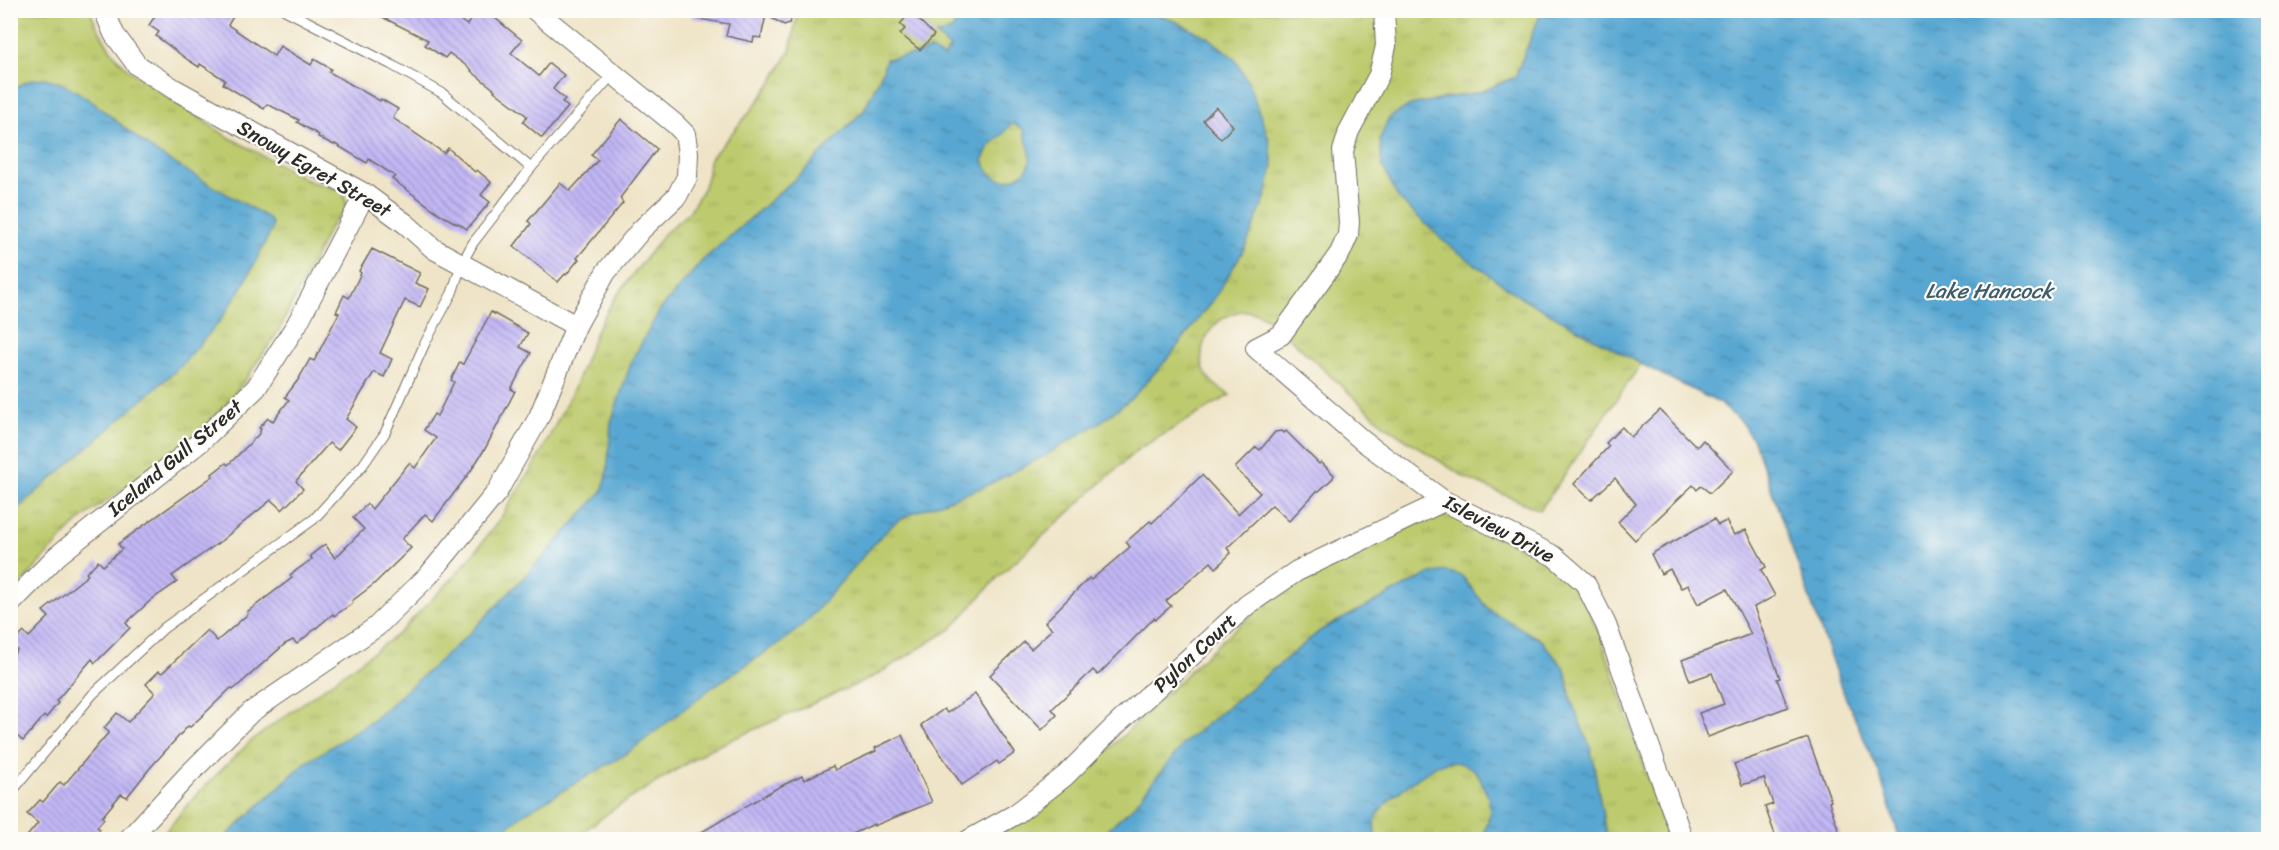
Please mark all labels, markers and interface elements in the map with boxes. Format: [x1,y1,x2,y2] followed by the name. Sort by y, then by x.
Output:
[230,111,399,228] street label: Snowy Egret Street
[1925,272,2055,310] water label: Lake Hancock
[98,390,251,526] street label: Iceland Gull Street
[1436,484,1561,573] street label: Isleview Drive
[1145,604,1245,702] street label: Pylon Court

